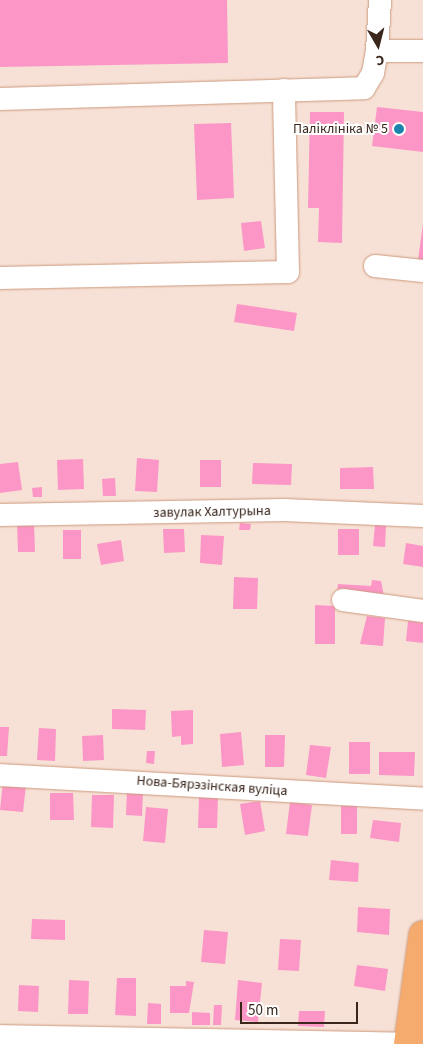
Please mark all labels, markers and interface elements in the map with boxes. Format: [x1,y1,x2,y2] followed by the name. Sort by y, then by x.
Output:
[353,20,403,70] north arrow
[375,49,386,70] text: С
[293,121,388,137] place label: Паліклініка № 5
[392,122,406,136] marker: Паліклініка № 5
[153,503,271,521] street label: завулак Халтурына
[136,772,288,800] street label: Нова-Бярэзінская вуліца
[243,992,360,1024] scale bar
[248,1000,278,1021] text: 50 m

